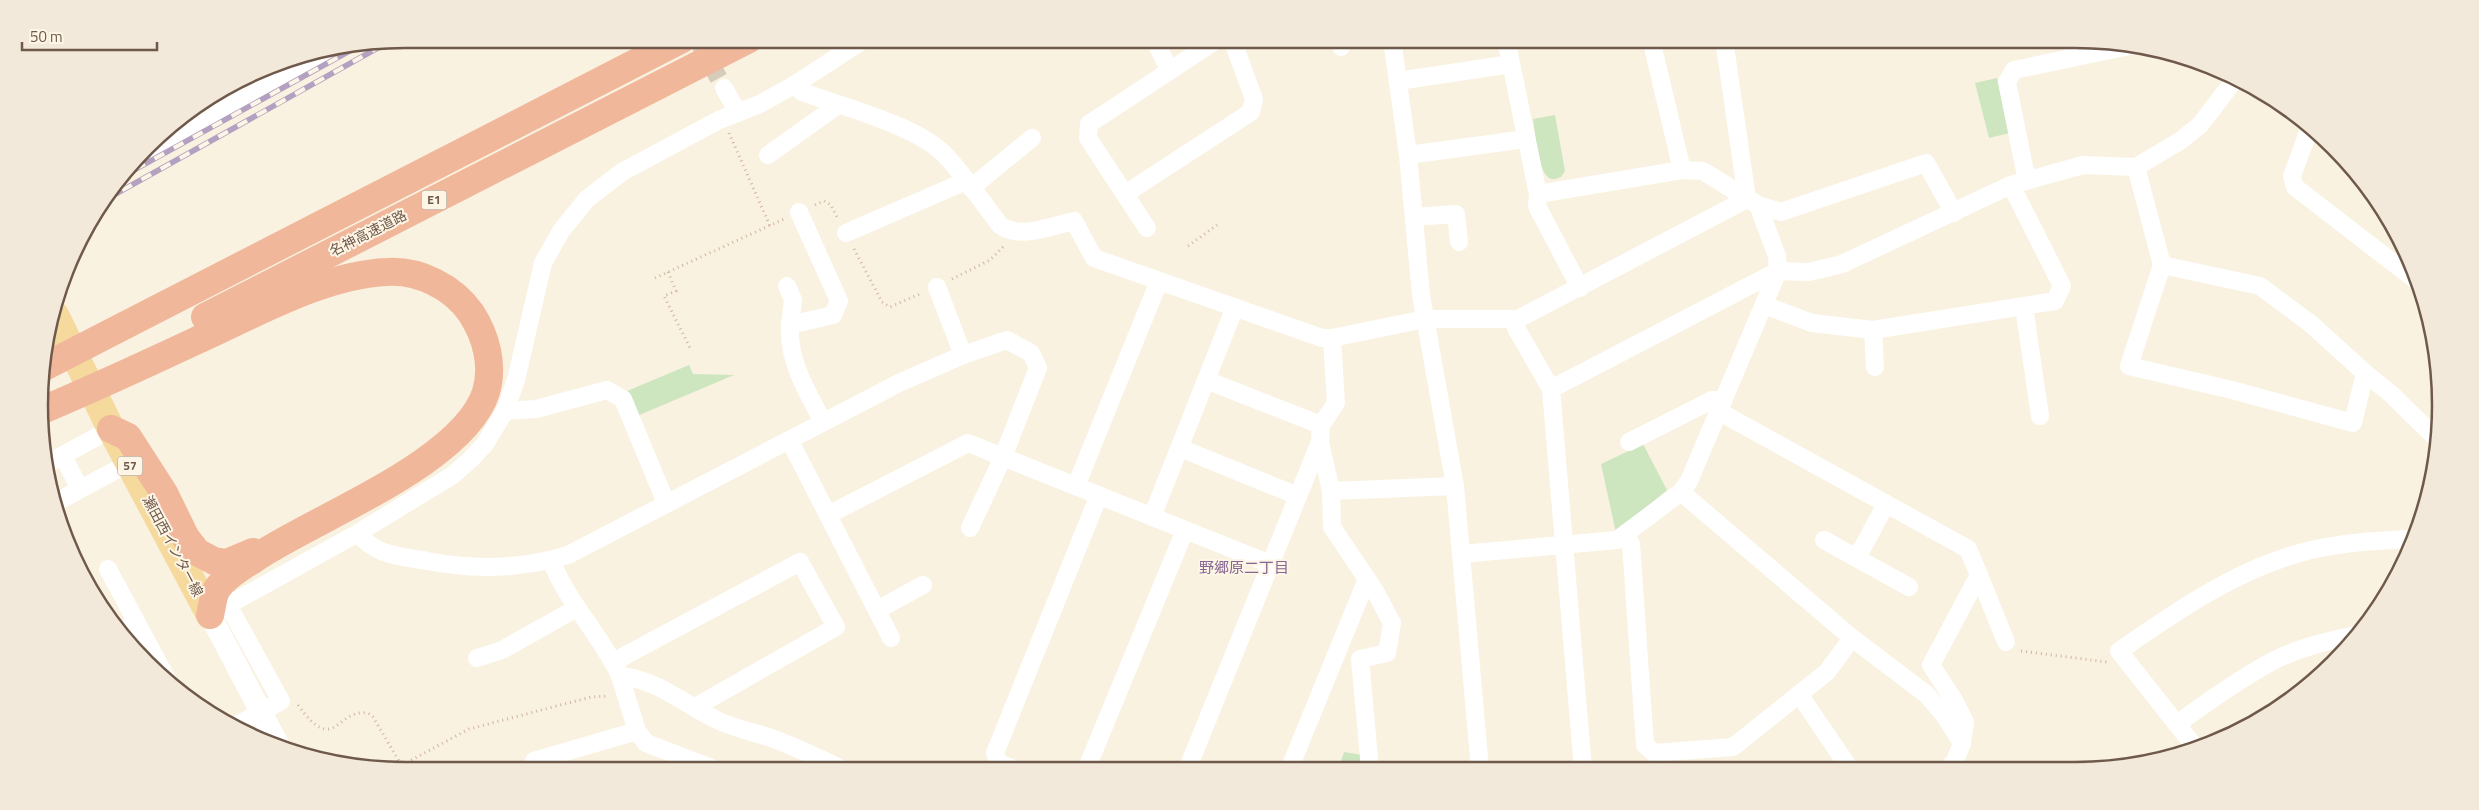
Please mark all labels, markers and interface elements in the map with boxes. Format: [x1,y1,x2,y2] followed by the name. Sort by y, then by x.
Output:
[22,20,158,52] scale bar
[30,25,63,48] text: 50 m
[422,190,446,210] road number: E1
[326,204,410,261] street label: 名神高速道路
[118,456,142,476] road number: 57
[138,491,209,600] street label: 瀬田西インター線
[1199,556,1289,579] district label: 野郷原二丁目

